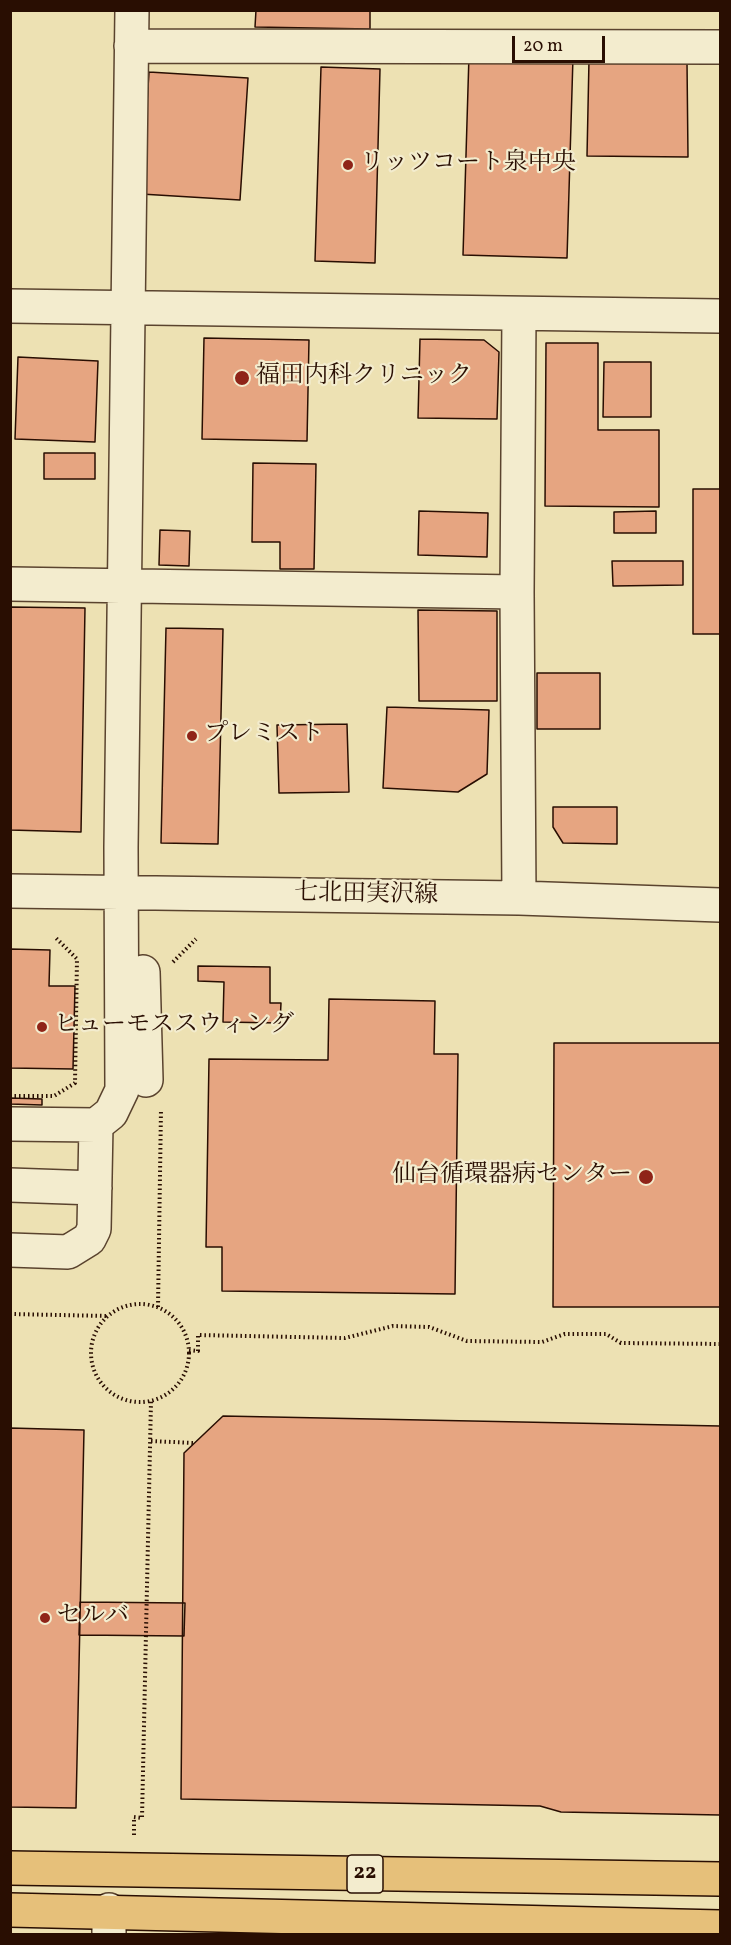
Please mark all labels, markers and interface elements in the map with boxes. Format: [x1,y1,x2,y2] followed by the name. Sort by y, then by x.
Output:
[515,24,608,62] scale bar
[523,34,563,59] text: 20 m
[360,151,576,179] place label: リッツコート泉中央
[341,158,355,172] marker: リッツコート泉中央
[256,364,472,392] place label: 福田内科クリニック
[233,369,251,387] marker: 福田内科クリニック
[204,722,324,750] place label: プレミスト
[185,729,199,743] marker: プレミスト
[294,880,438,912] street label: 七北田実沢線
[54,1013,294,1041] place label: ヒューモススウィング
[35,1020,49,1034] marker: ヒューモススウィング
[392,1163,632,1191] place label: 仙台循環器病センター
[637,1168,655,1186] marker: 仙台循環器病センター
[57,1604,129,1632] place label: セルバ
[38,1611,52,1625] marker: セルバ
[347,1855,383,1893] road number: 22

